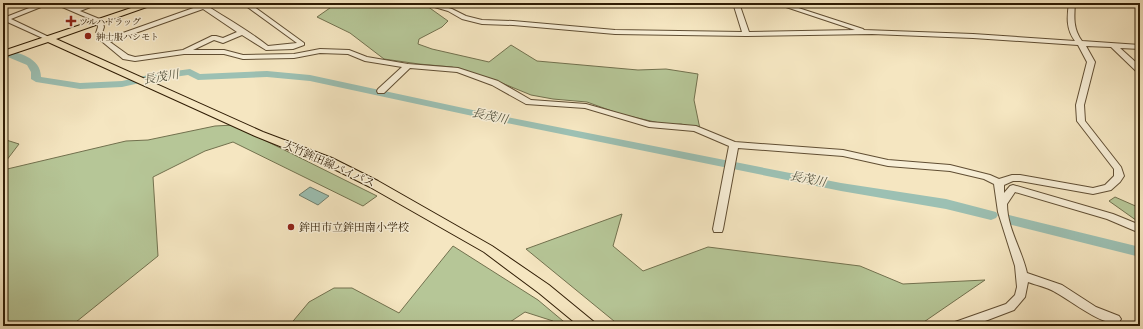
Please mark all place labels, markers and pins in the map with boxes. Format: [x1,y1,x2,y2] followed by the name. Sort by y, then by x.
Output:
[66,16,76,26] marker: ツルハドラッグ
[79,16,141,27] place label: ツルハドラッグ
[83,31,93,41] marker: 紳士服ハシモト
[96,31,159,42] place label: 紳士服ハシモト
[299,221,409,234] place label: 鉾田市立鉾田南小学校
[286,222,296,232] marker: 鉾田市立鉾田南小学校

